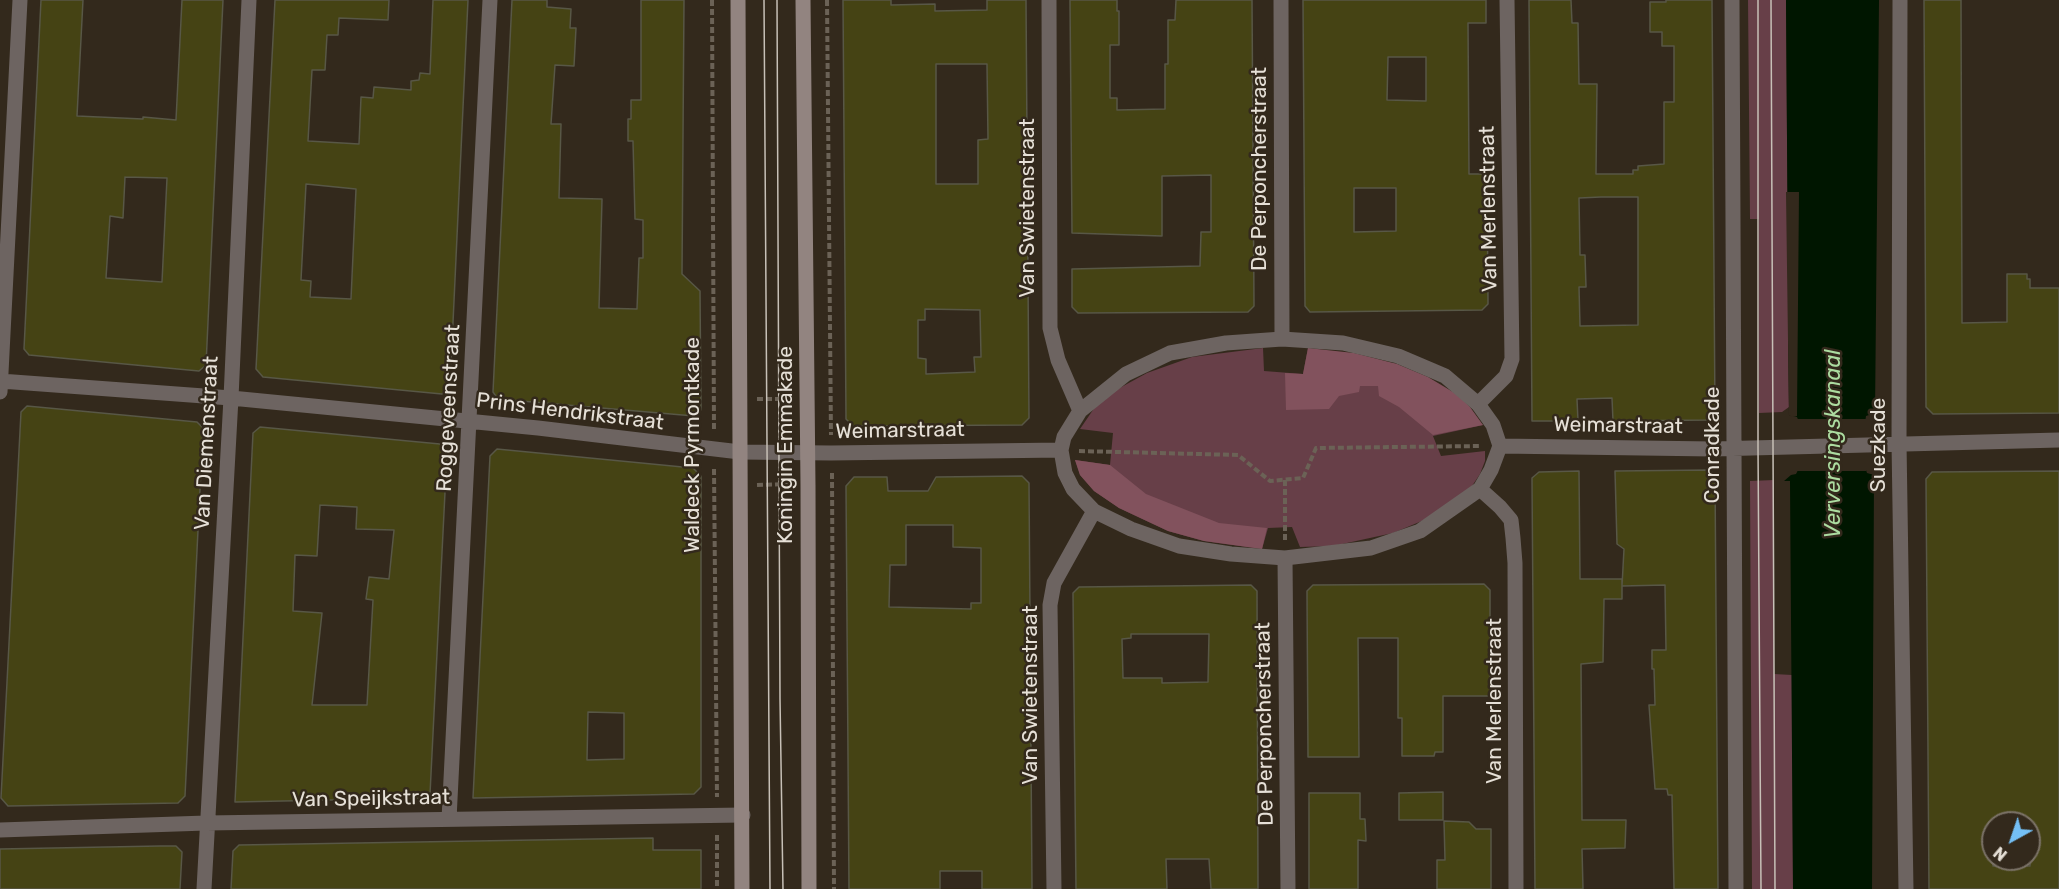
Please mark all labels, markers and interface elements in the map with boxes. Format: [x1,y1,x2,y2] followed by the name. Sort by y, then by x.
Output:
[1247,67,1273,271] street label: De Perponcherstraat
[1015,118,1041,298] street label: Van Swietenstraat
[1475,126,1503,292] street label: Van Merlenstraat
[432,324,466,492] street label: Roggeveenstraat
[680,337,706,553] street label: Waldeck Pyrmontkade
[773,346,799,544] street label: Koningin Emmakade
[1821,349,1847,539] water label: Verversingskanaal
[190,355,224,531] street label: Van Diemenstraat
[1700,386,1726,504] street label: Conradkade
[475,388,665,436] street label: Prins Hendrikstraat
[1866,398,1892,492] street label: Suezkade
[1553,412,1683,440] street label: Weimarstraat
[835,417,965,445] street label: Weimarstraat
[1018,605,1044,785] street label: Van Swietenstraat
[1482,618,1508,784] street label: Van Merlenstraat
[1251,622,1279,826] street label: De Perponcherstraat
[292,785,450,813] street label: Van Speijkstraat
[1981,811,2041,871] north arrow
[1990,843,2011,865] text: N

